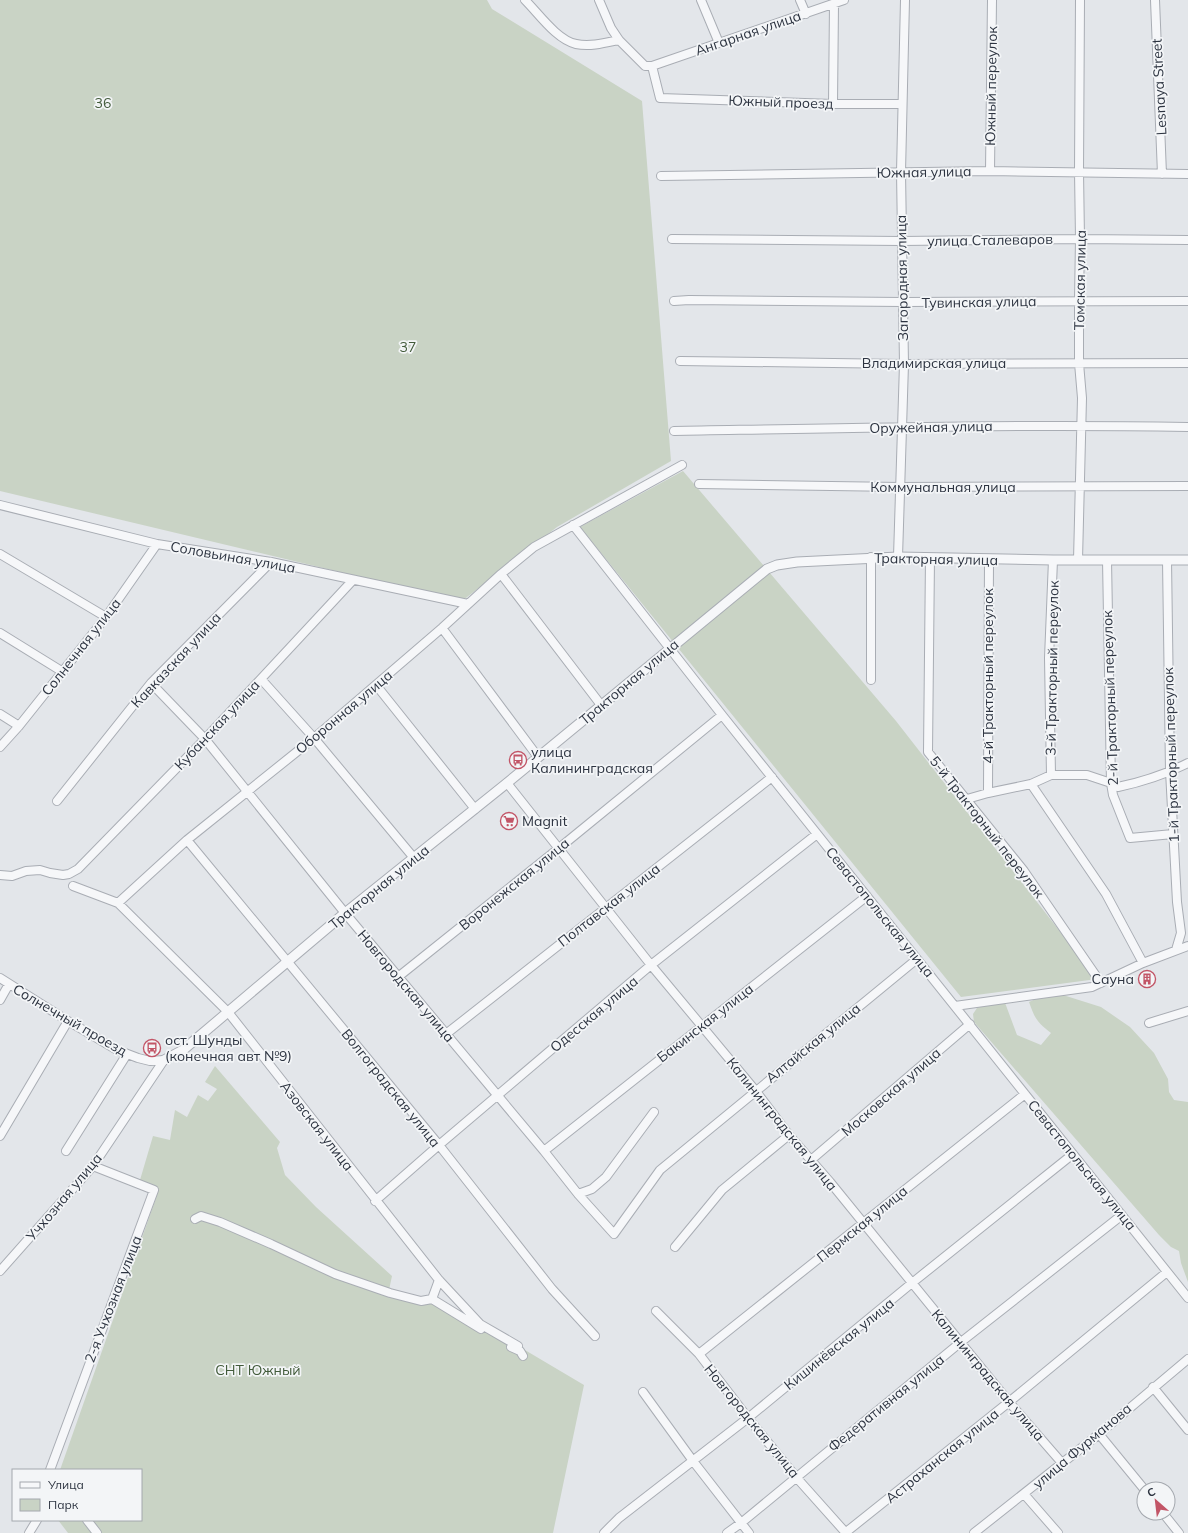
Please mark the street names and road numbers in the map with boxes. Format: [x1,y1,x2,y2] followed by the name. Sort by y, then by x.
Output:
[693,6,803,60] street label: Ангарная улица
[981,25,1001,146] street label: Южный переулок
[1147,38,1171,136] street label: Lesnaya Street
[728,91,834,113] street label: Южный проезд
[876,162,972,182] street label: Южная улица
[892,215,912,341] street label: Загородная улица
[927,230,1053,250] street label: улица Сталеваров
[1070,230,1090,330] street label: Томская улица
[921,292,1037,312] street label: Тувинская улица
[862,354,1006,372] street label: Владимирская улица
[869,417,993,437] street label: Оружейная улица
[870,478,1016,496] street label: Коммунальная улица
[169,537,297,577] street label: Соловьиная улица
[874,549,998,569] street label: Тракторная улица
[1041,580,1063,756] street label: 3-й Тракторный переулок
[979,588,997,764] street label: 4-й Тракторный переулок
[37,595,125,699] street label: Солнечная улица
[127,609,225,711] street label: Кавказская улица
[1098,610,1122,786] street label: 2-й Тракторный переулок
[576,635,682,729] street label: Тракторная улица
[292,666,396,758] street label: Оборонная улица
[1159,667,1183,843] street label: 1-й Тракторный переулок
[171,676,263,774] street label: Кубанская улица
[926,752,1048,902] street label: 5-й Тракторный переулок
[455,834,573,934] street label: Воронежская улица
[325,841,433,933] street label: Тракторная улица
[822,843,938,981] street label: Севастопольская улица
[554,859,664,951] street label: Полтавская улица
[354,926,458,1046] street label: Новгородская улица
[546,972,642,1056] street label: Одесская улица
[10,980,131,1060] street label: Солнечный проезд
[653,980,757,1066] street label: Бакинская улица
[762,999,864,1087] street label: Алтайская улица
[338,1025,444,1151] street label: Волгоградская улица
[838,1044,944,1140] street label: Московская улица
[723,1054,841,1194] street label: Калининградская улица
[276,1078,358,1174] street label: Азовская улица
[1024,1096,1140,1234] street label: Севастопольская улица
[21,1149,106,1245] street label: Учхозная улица
[813,1182,911,1266] street label: Пермская улица
[80,1233,146,1365] street label: 2-я Учхозная улица
[780,1294,898,1394] street label: Кишинёвская улица
[928,1305,1048,1445] street label: Калининградская улица
[824,1350,948,1456] street label: Федеративная улица
[700,1360,804,1482] street label: Новгородская улица
[1029,1399,1135,1493] street label: улица Фурманова
[882,1405,1002,1507] street label: Астраханская улица

